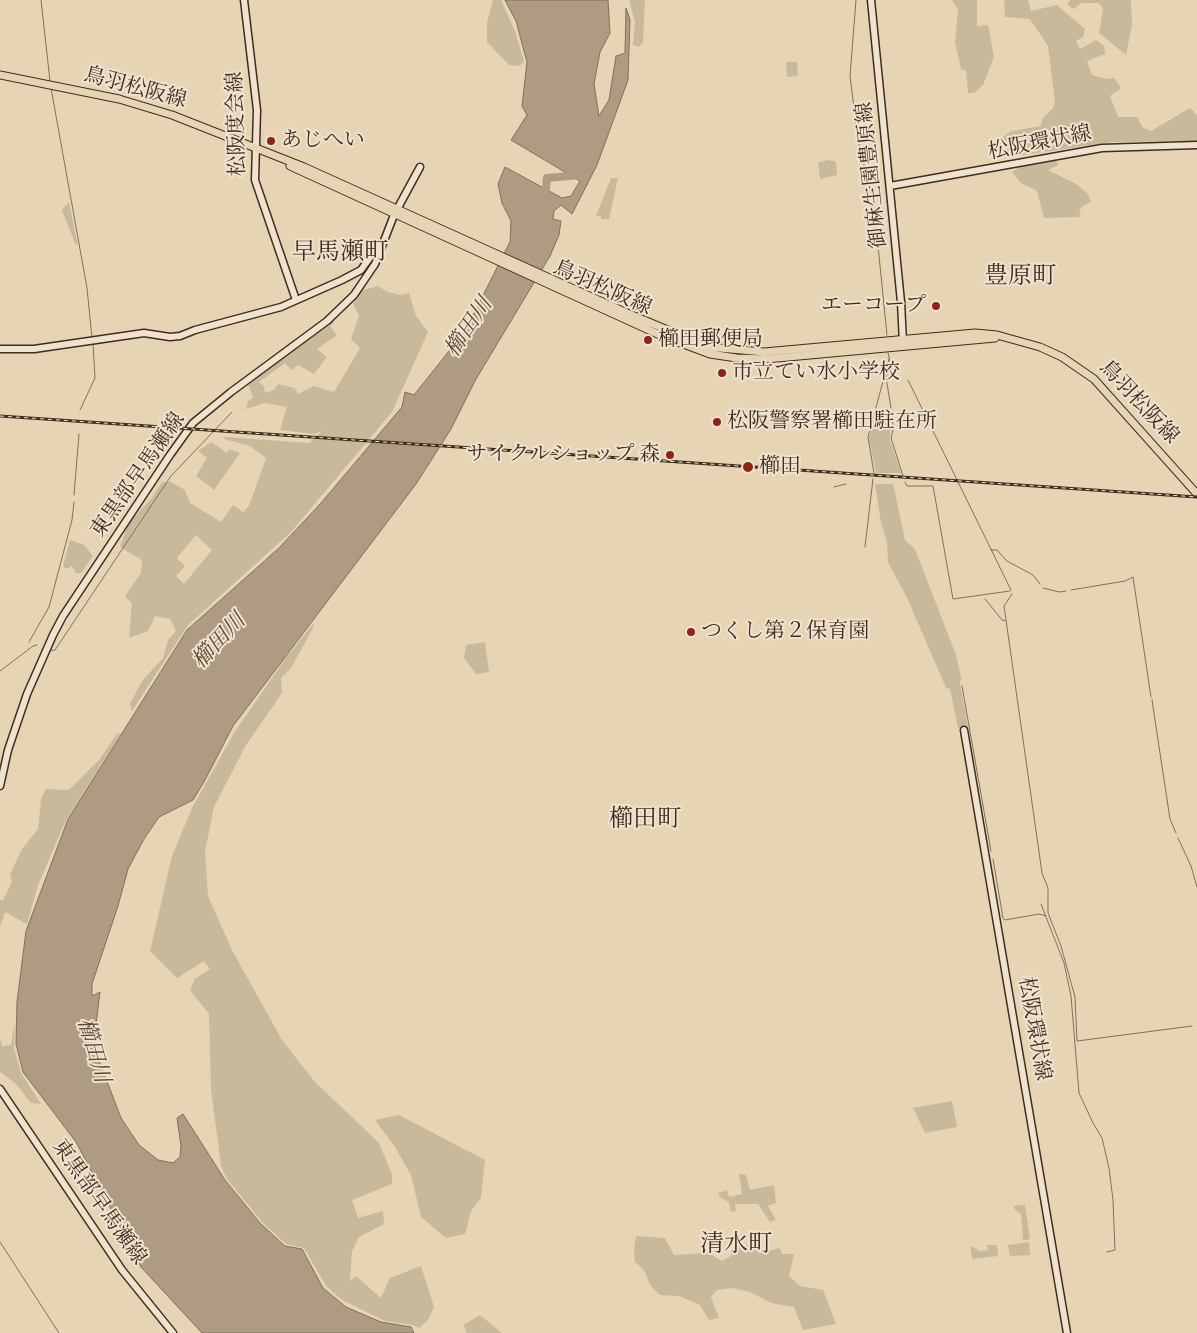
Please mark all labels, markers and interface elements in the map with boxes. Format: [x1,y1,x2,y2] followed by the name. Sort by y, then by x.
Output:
[81,63,189,115] street label: 鳥羽松阪線
[224,71,252,177] street label: 松阪度会線
[853,101,893,249] street label: 御麻生園豊原線
[986,122,1094,166] street label: 松阪環状線
[281,128,365,154] place label: あじへい
[265,135,277,147] marker: あじへい
[292,240,388,268] district label: 早馬瀬町
[549,256,655,322] street label: 鳥羽松阪線
[984,264,1056,292] district label: 豊原町
[441,293,499,363] water label: 櫛田川
[821,293,926,319] place label: エーコープ
[930,300,942,312] marker: エーコープ
[658,327,763,353] place label: 櫛田郵便局
[642,334,654,346] marker: 櫛田郵便局
[1093,356,1183,450] street label: 鳥羽松阪線
[732,360,900,386] place label: 市立てい水小学校
[716,367,728,379] marker: 市立てい水小学校
[87,409,191,543] street label: 東黒部早馬瀬線
[727,409,937,435] place label: 松阪警察署櫛田駐在所
[711,416,723,428] marker: 松阪警察署櫛田駐在所
[467,442,660,468] place label: サイクルショップ 森
[664,449,676,461] marker: サイクルショップ 森
[759,454,801,480] place label: 櫛田
[741,460,755,474] marker: 櫛田
[188,609,252,675] water label: 櫛田川
[701,619,869,645] place label: つくし第２保育園
[685,626,697,638] marker: つくし第２保育園
[609,807,681,835] district label: 櫛田町
[1011,975,1055,1083] street label: 松阪環状線
[70,1016,114,1086] water label: 櫛田川
[46,1136,150,1270] street label: 東黒部早馬瀬線
[700,1232,772,1260] district label: 清水町

